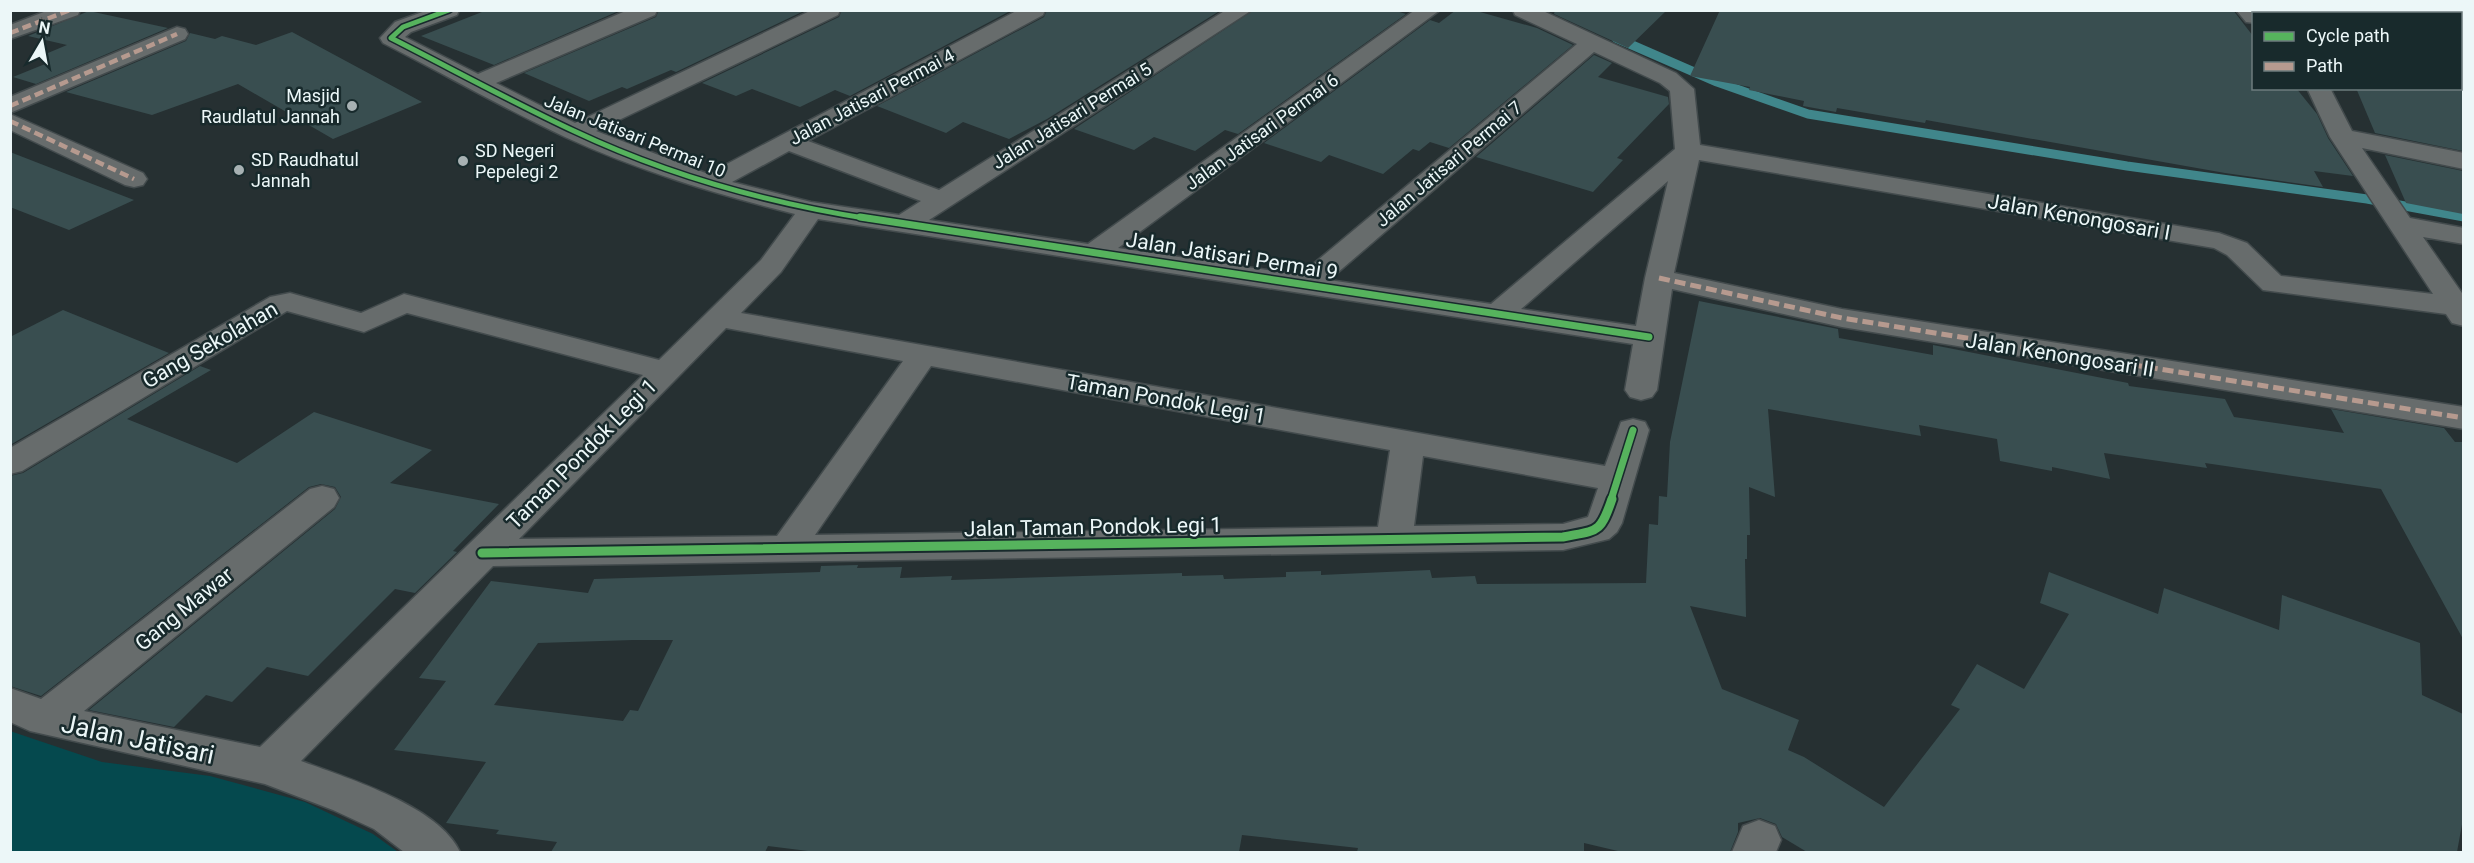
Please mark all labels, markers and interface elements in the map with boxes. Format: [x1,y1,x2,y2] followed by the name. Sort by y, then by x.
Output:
[12,12,72,72] north arrow
[2252,12,2462,90] legend
[37,17,52,38] text: N
[2306,25,2390,46] text: Cycle path
[786,44,958,149] street label: Jalan Jatisari Permai 4
[2306,55,2343,76] text: Path
[988,58,1155,173] street label: Jalan Jatisari Permai 5
[1181,69,1342,194] street label: Jalan Jatisari Permai 6
[201,85,340,127] place label: Masjid Raudlatul Jannah
[541,89,729,182] street label: Jalan Jatisari Permai 10
[1372,97,1526,231] street label: Jalan Jatisari Permai 7
[345,99,359,113] marker: Masjid Raudlatul Jannah
[475,140,558,182] place label: SD Negeri Pepelegi 2
[251,149,359,191] place label: SD Raudhatul Jannah
[456,154,470,168] marker: SD Negeri Pepelegi 2
[232,163,246,177] marker: SD Raudhatul Jannah
[1986,189,2172,245] street label: Jalan Kenongosari I
[1124,227,1340,285] street label: Jalan Jatisari Permai 9
[138,297,282,393] street label: Gang Sekolahan
[1964,328,2156,382] street label: Jalan Kenongosari II
[1064,370,1268,428] street label: Taman Pondok Legi 1
[502,374,662,534] street label: Taman Pondok Legi 1
[964,513,1222,541] street label: Jalan Taman Pondok Legi 1
[130,562,238,656] street label: Gang Mawar
[59,708,217,770] street label: Jalan Jatisari

